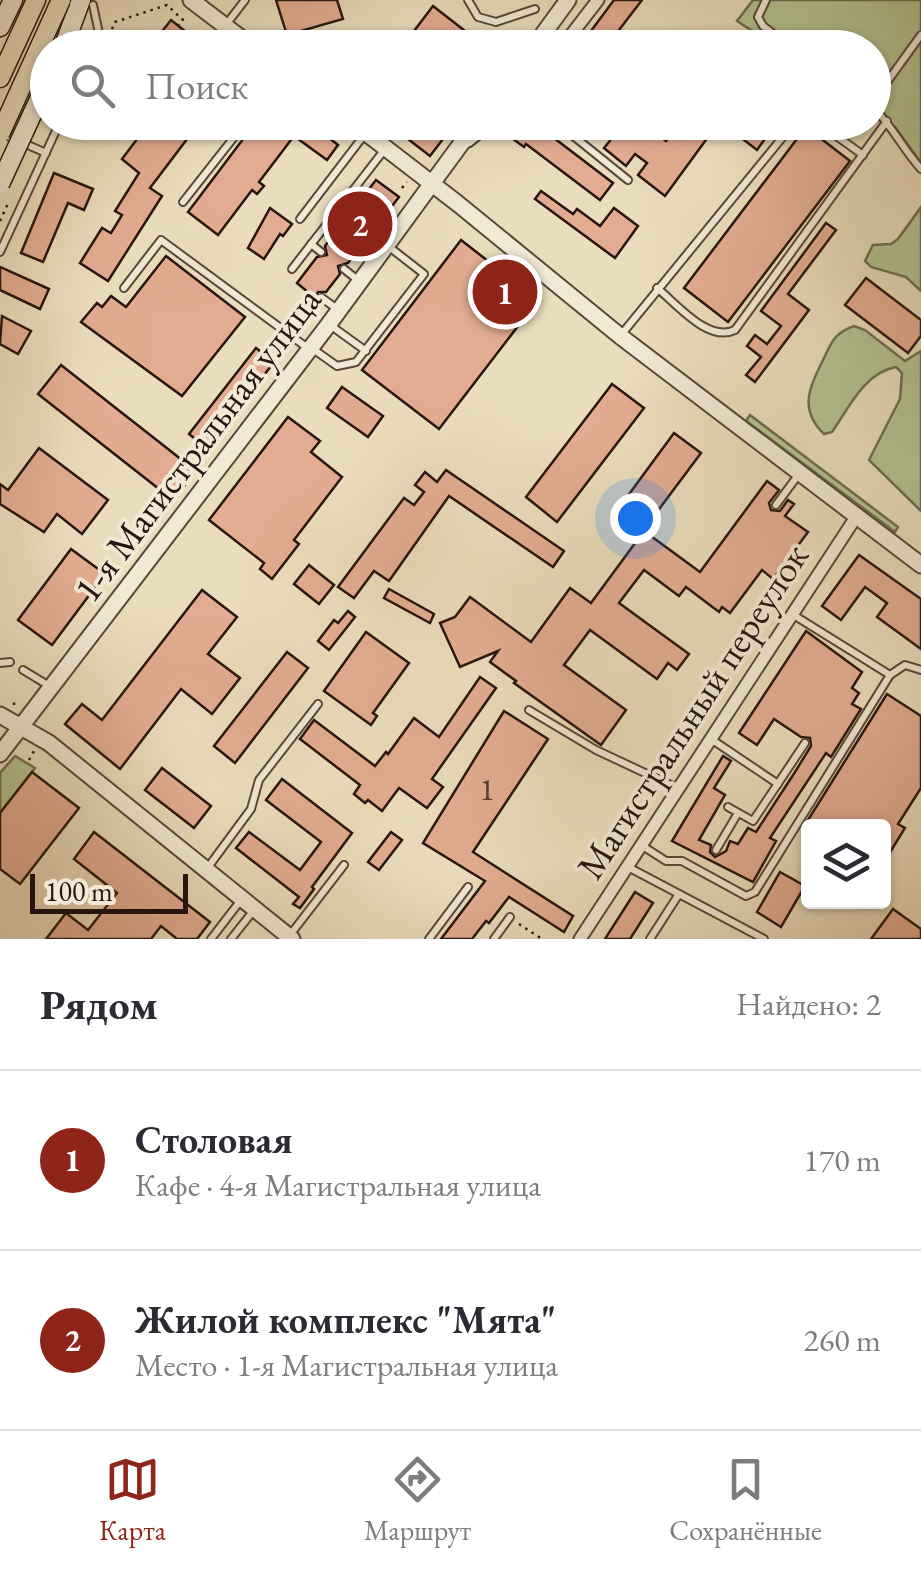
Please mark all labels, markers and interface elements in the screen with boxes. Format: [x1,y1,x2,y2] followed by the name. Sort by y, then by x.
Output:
[30,30,891,140] search box
[65,58,120,113] icon: search
[145,61,248,110] text: Поиск
[328,186,392,262] pin: 2
[472,254,538,330] pin: 1
[63,276,332,611] street label: 1-я Магистральная улица
[610,493,661,544] your location
[565,534,819,888] street label: Магистральный переулок
[479,768,495,810] house number: 1
[801,819,891,909] map controls
[801,819,891,909] button: layers
[30,869,188,914] scale bar
[45,873,113,909] text: 100 m
[40,977,158,1032] text: Рядом
[736,983,881,1025] text: Найдено: 2
[135,1115,293,1164] text: Столовая
[64,1139,81,1181] text: 1
[804,1139,881,1181] text: 170 m
[135,1164,541,1206] text: Кафе · 4-я Магистральная улица
[135,1295,556,1344] text: Жилой комплекс "Мята"
[64,1319,81,1361] text: 2
[804,1319,881,1361] text: 260 m
[135,1344,558,1386] text: Место · 1-я Магистральная улица
[99,1452,166,1548] tab: Карта
[364,1452,471,1548] tab: Маршрут
[669,1452,822,1548] tab: Сохранённые

